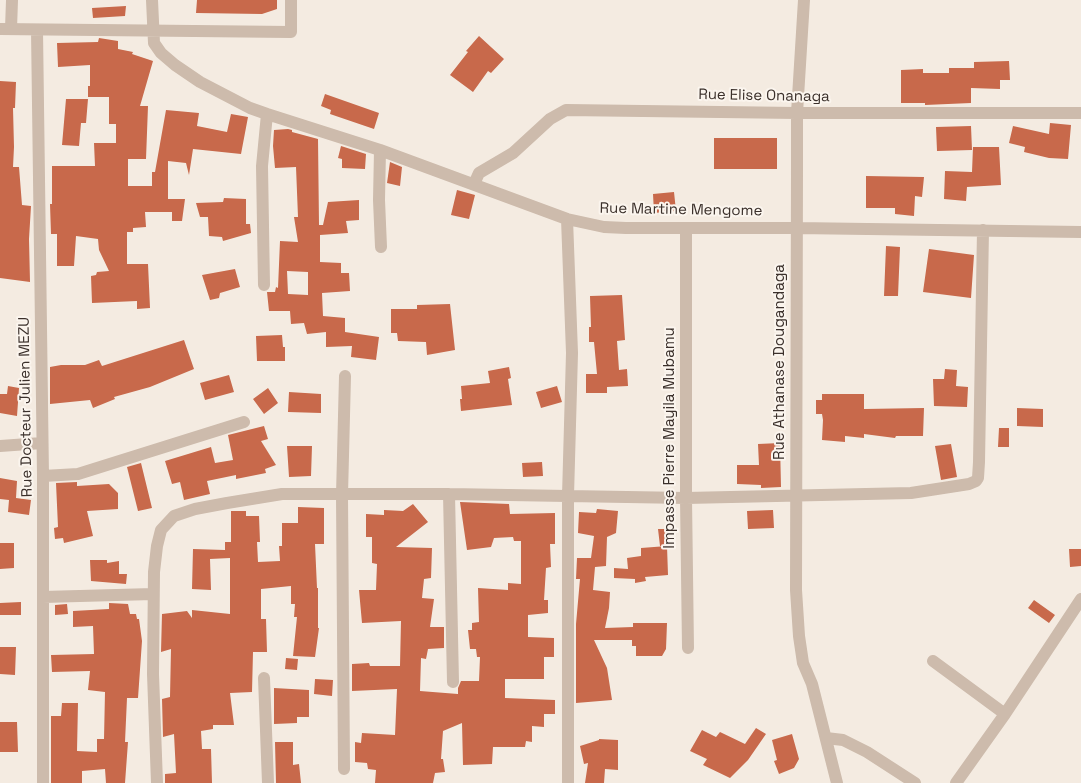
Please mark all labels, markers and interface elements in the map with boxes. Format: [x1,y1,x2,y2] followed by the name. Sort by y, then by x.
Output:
[698,86,830,106] street label: Rue Elise Onanaga
[599,200,763,220] street label: Rue Martine Mengome
[771,264,789,460] street label: Rue Athanase Dougandaga
[15,317,37,497] street label: Rue Docteur Julien MEZU
[661,327,679,549] street label: Impasse Pierre Mayila Mubamu

